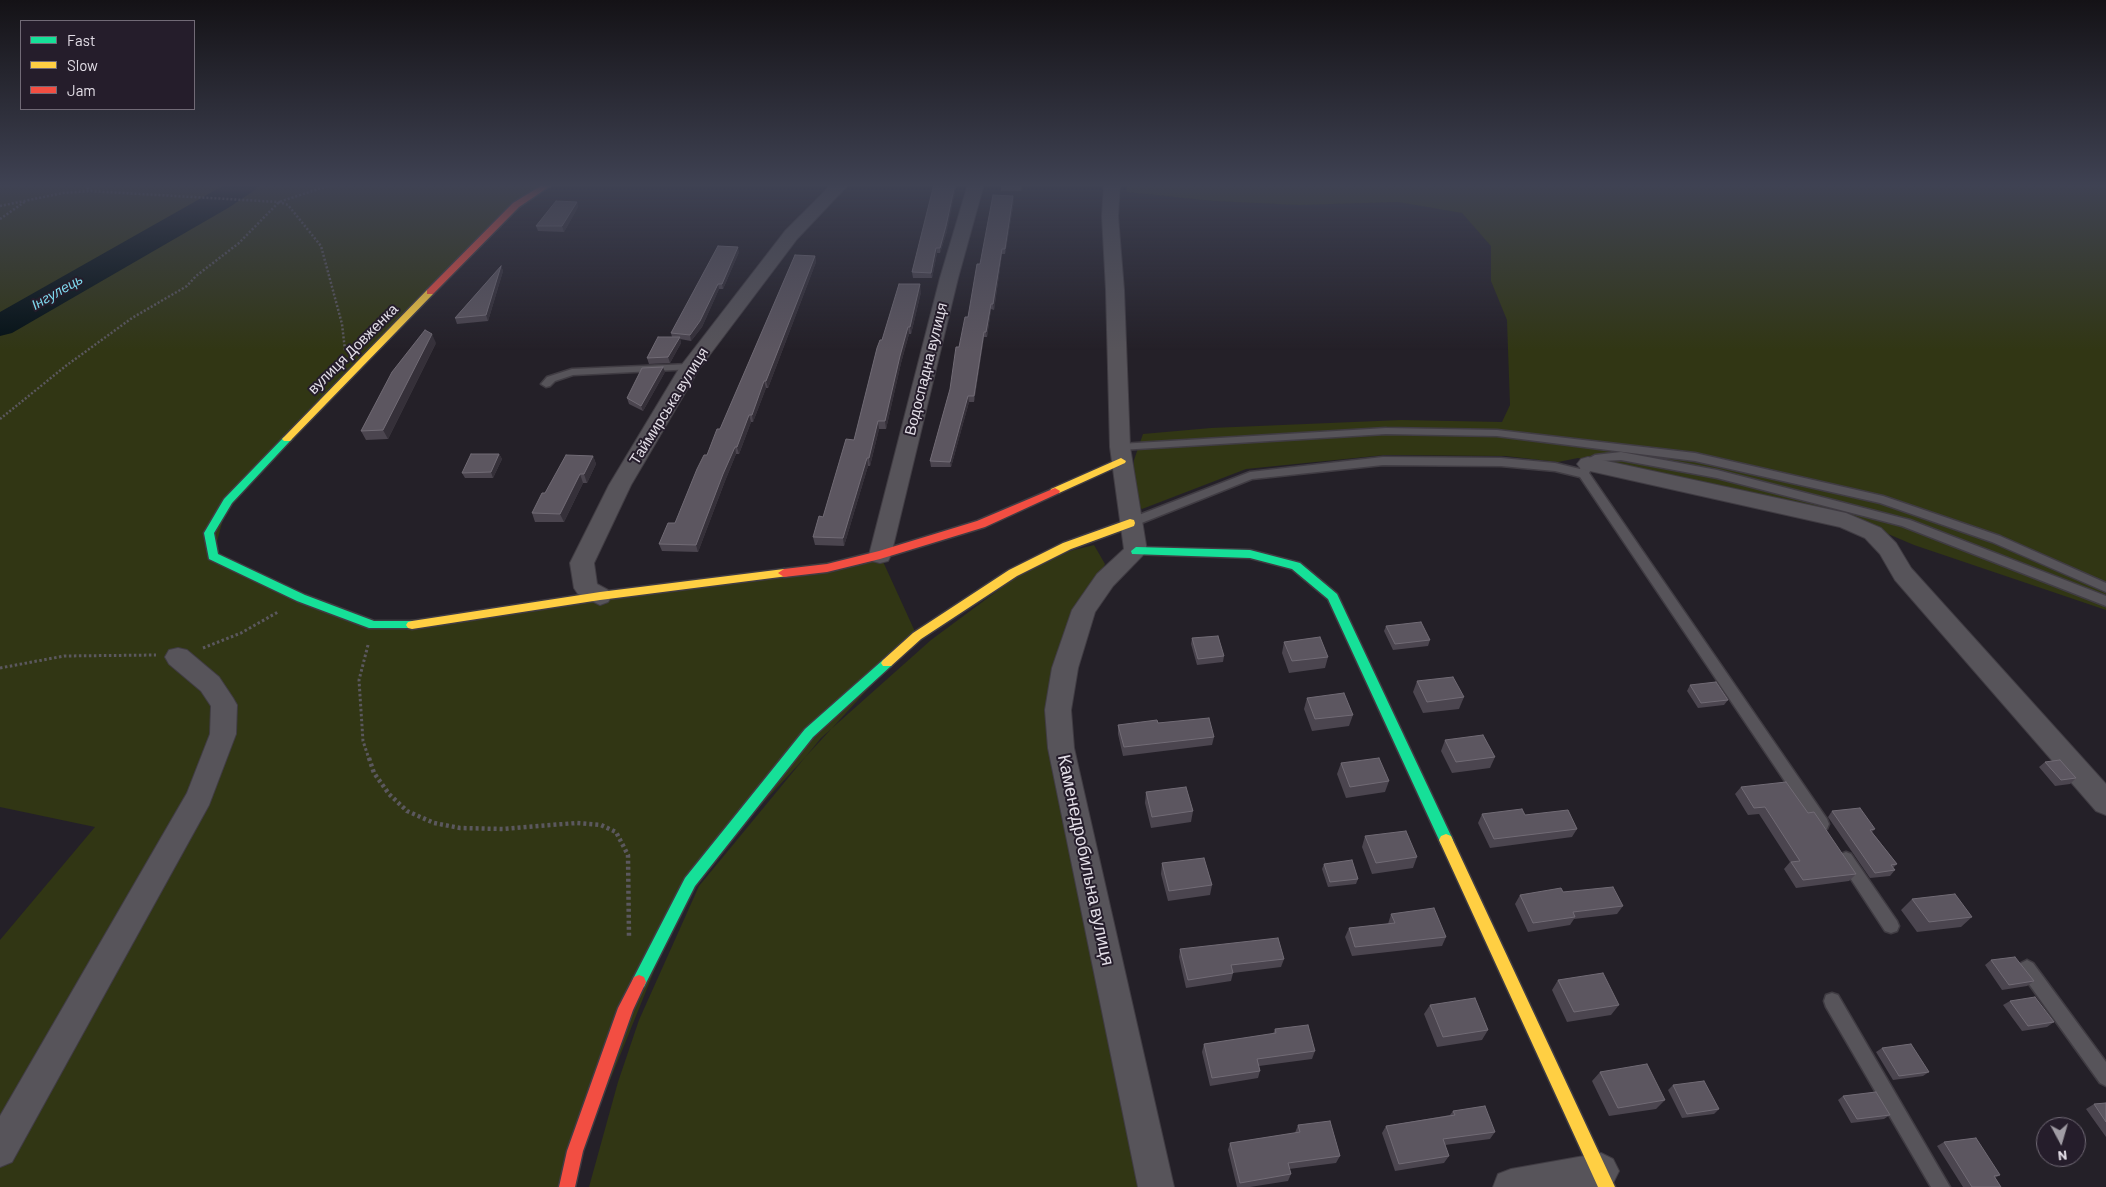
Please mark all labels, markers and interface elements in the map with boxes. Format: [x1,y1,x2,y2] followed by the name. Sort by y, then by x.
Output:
[20,20,195,110] legend
[67,31,95,49] text: Fast
[67,56,98,74] text: Slow
[67,81,96,99] text: Jam
[28,271,86,313] water label: Інгулець
[304,300,402,398] street label: вулиця Довженка
[901,301,951,437] street label: Водоспадна вулиця
[626,344,712,468] street label: Таймирська вулиця
[1053,753,1119,967] street label: Каменедробильна вулиця
[2036,1117,2086,1167] north arrow
[2057,1147,2068,1165] text: N

